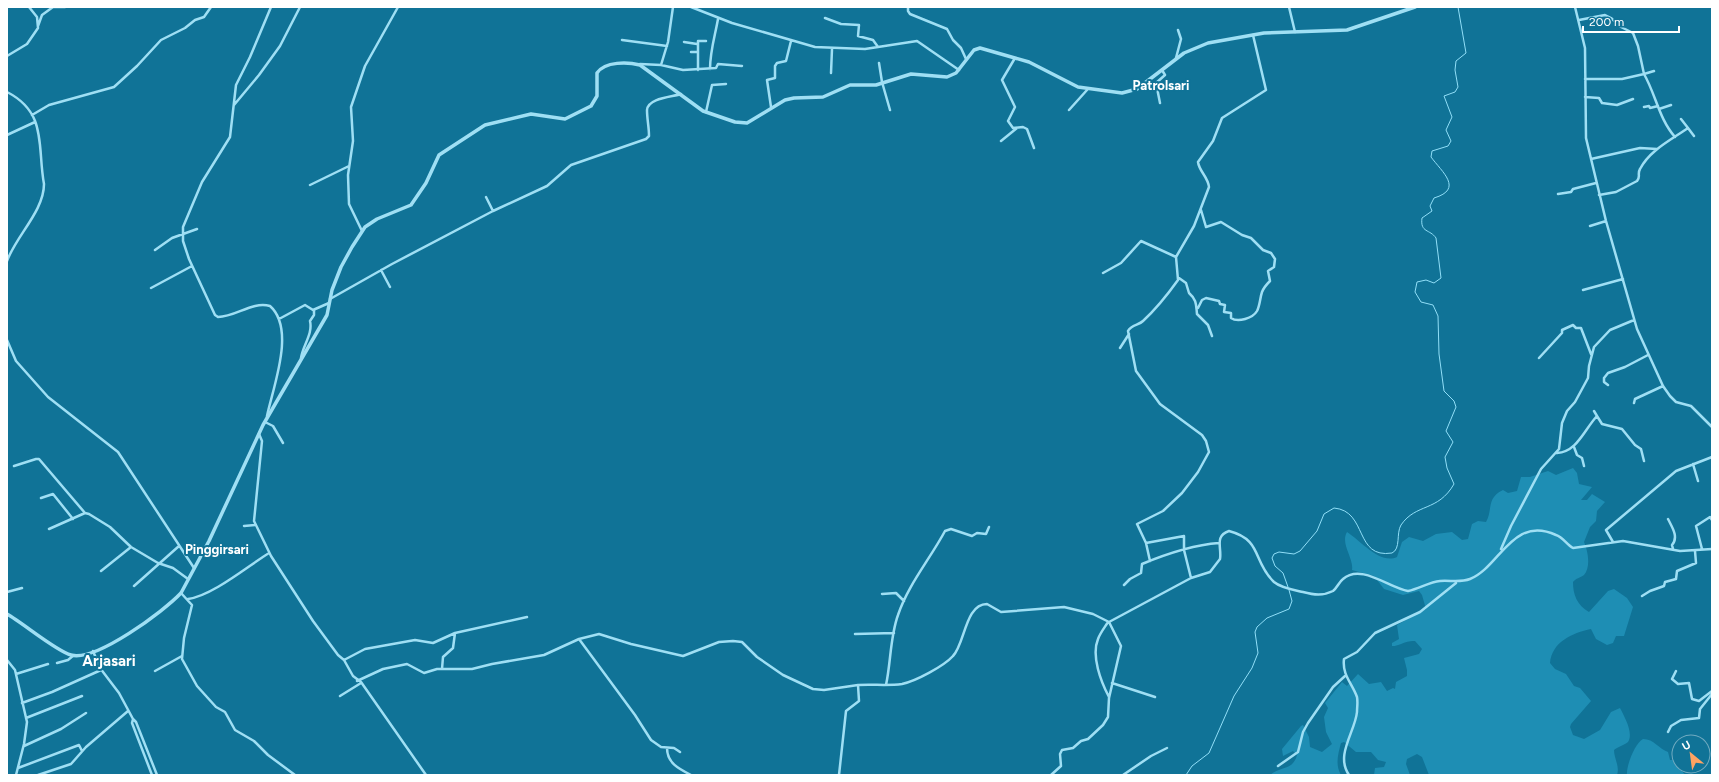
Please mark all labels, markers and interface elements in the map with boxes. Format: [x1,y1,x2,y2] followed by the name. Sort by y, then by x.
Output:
[1583,8,1679,34] scale bar
[1589,15,1624,29] text: 200 m
[1133,78,1189,93] district label: Patrolsari
[185,542,249,557] district label: Pinggirsari
[82,652,136,670] district label: Arjasari
[1671,734,1711,774] north arrow
[1680,738,1693,753] text: U

